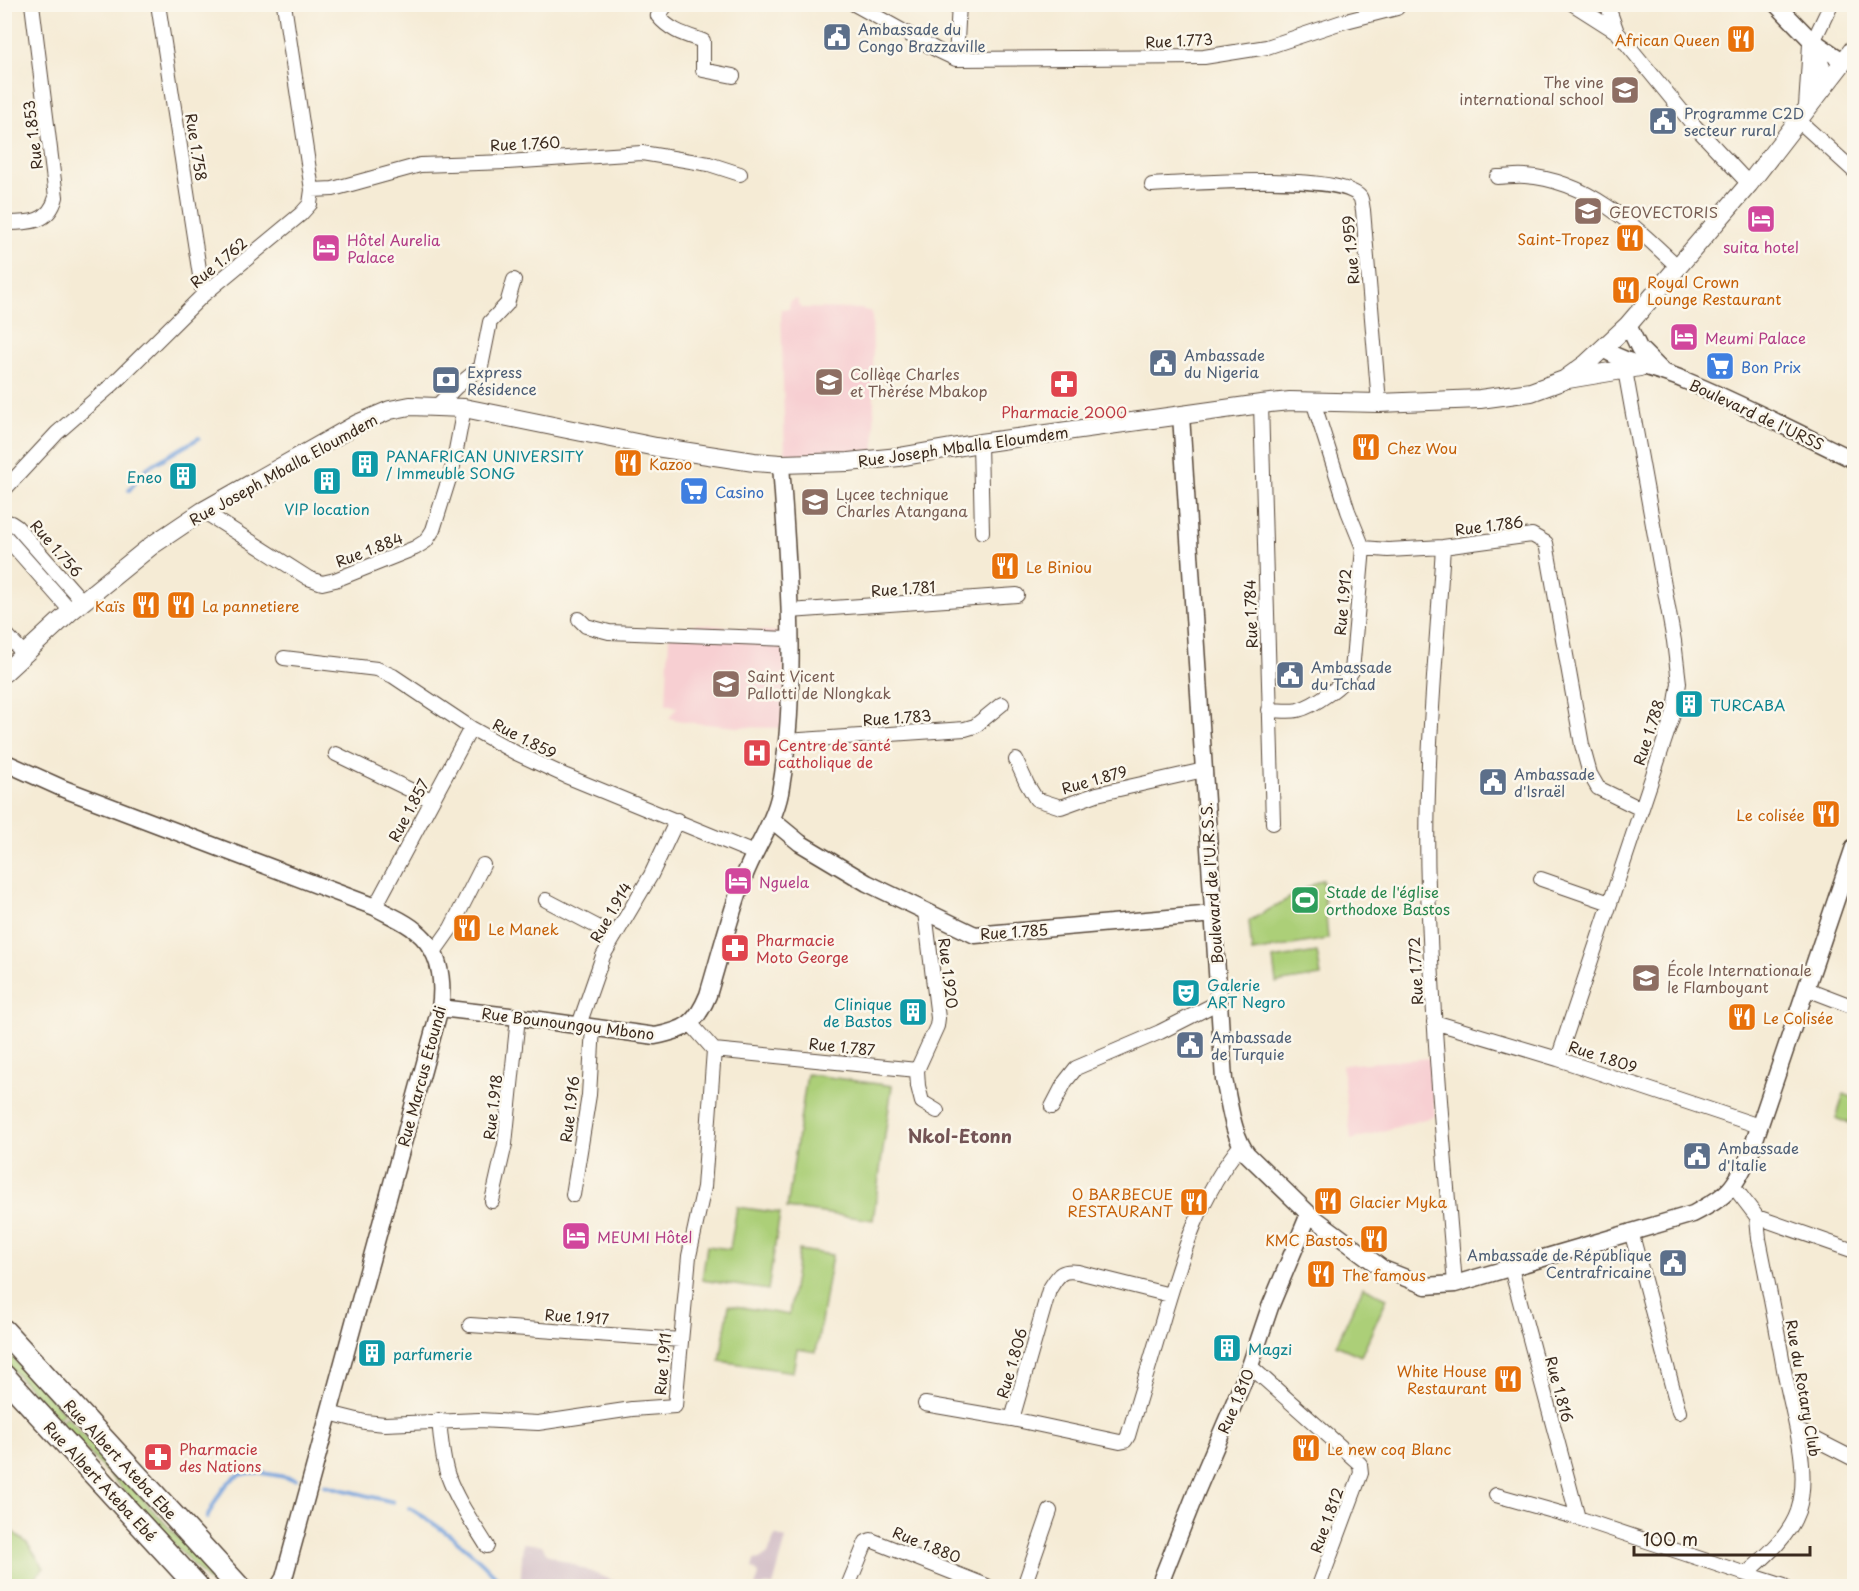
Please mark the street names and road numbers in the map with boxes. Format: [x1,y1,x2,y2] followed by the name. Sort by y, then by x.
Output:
[1144,27,1214,53] street label: Rue 1.773
[16,99,48,171] street label: Rue 1.853
[180,112,214,182] street label: Rue 1.758
[489,130,561,156] street label: Rue 1.760
[1336,215,1364,285] street label: Rue 1.959
[184,231,252,293] street label: Rue 1.762
[1686,373,1828,455] street label: Boulevard de l'URSS
[185,407,381,531] street label: Rue Joseph Mballa Eloumdem
[856,420,1070,472] street label: Rue Joseph Mballa Eloumdem
[1453,509,1525,541] street label: Rue 1.786
[26,514,88,582] street label: Rue 1.756
[332,526,406,572] street label: Rue 1.884
[1328,568,1356,636] street label: Rue 1.912
[870,574,936,602] street label: Rue 1.781
[1237,579,1263,649] street label: Rue 1.784
[1627,696,1669,768] street label: Rue 1.788
[862,703,932,731] street label: Rue 1.783
[489,712,561,764] street label: Rue 1.859
[1058,759,1130,799] street label: Rue 1.879
[382,774,434,846] street label: Rue 1.857
[1194,801,1228,965] street label: Boulevard de l'U.R.S.S.
[583,877,637,947] street label: Rue 1.914
[979,917,1049,945] street label: Rue 1.785
[933,936,965,1010] street label: Rue 1.920
[1402,936,1428,1006] street label: Rue 1.772
[480,1001,656,1045] street label: Rue Bounoungou Mbono
[391,1003,451,1149] street label: Rue Marcus Etoundi
[808,1031,877,1061] street label: Rue 1.787
[1566,1034,1640,1078] street label: Rue 1.809
[477,1073,507,1141] street label: Rue 1.918
[553,1074,585,1144] street label: Rue 1.916
[544,1302,610,1330] street label: Rue 1.917
[1781,1318,1827,1458] street label: Rue du Rotary Club
[990,1325,1032,1401] street label: Rue 1.806
[648,1332,676,1396] street label: Rue 1.911
[1540,1353,1580,1425] street label: Rue 1.816
[1211,1365,1259,1437] street label: Rue 1.810
[59,1394,183,1524] street label: Rue Albert Ateba Ebe
[39,1416,163,1546] street label: Rue Albert Ateba Ebé
[1304,1484,1348,1556] street label: Rue 1.812
[889,1520,965,1568] street label: Rue 1.880

